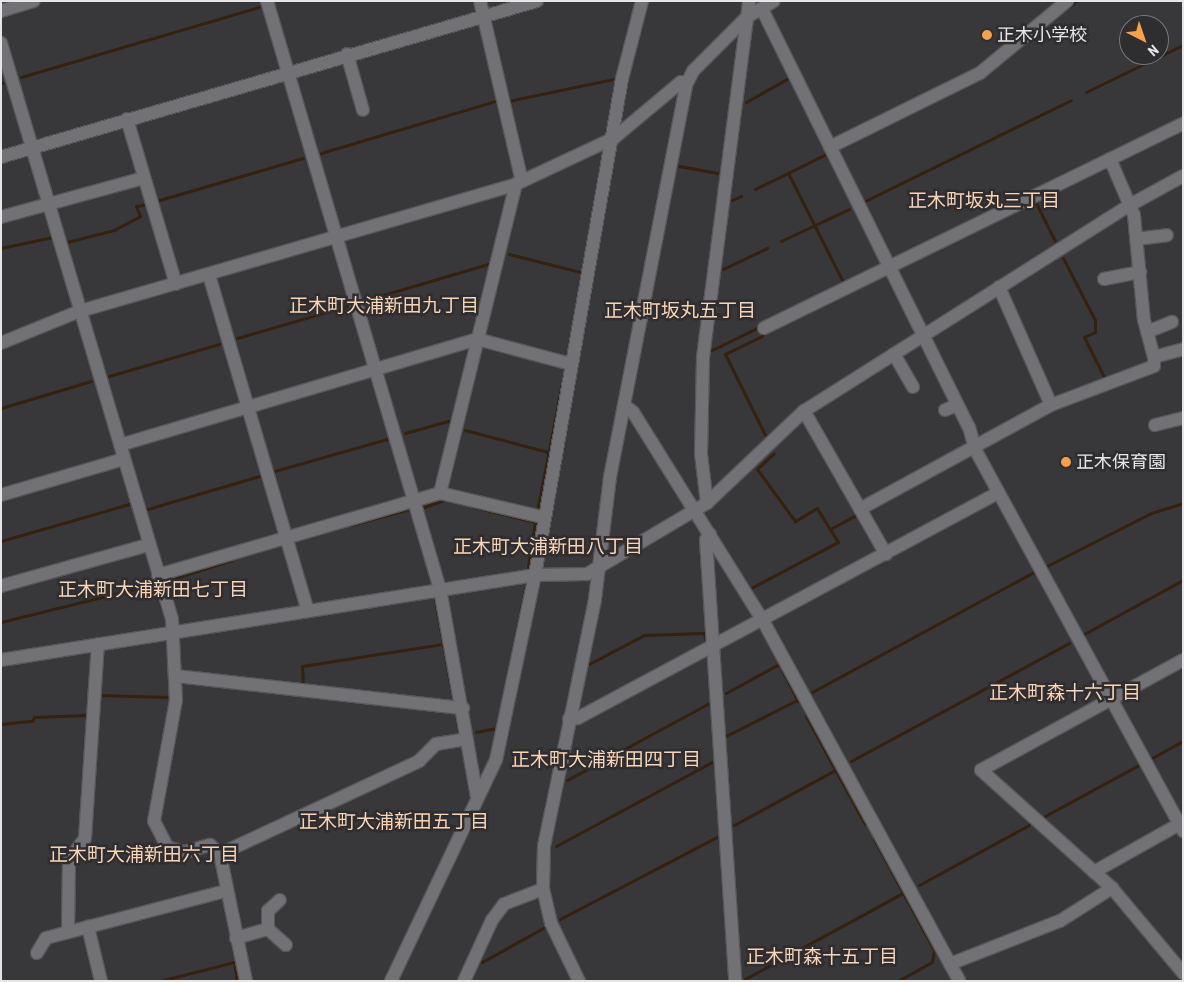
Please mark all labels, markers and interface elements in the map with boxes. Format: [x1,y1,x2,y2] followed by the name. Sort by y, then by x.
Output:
[1119,15,1169,65] north arrow
[997,24,1087,46] place label: 正木小学校
[981,29,993,41] marker: 正木小学校
[1145,42,1162,59] text: N
[908,190,1060,212] district label: 正木町坂丸三丁目
[289,295,479,317] district label: 正木町大浦新田九丁目
[604,300,756,322] district label: 正木町坂丸五丁目
[1076,451,1166,473] place label: 正木保育園
[1060,456,1072,468] marker: 正木保育園
[453,536,643,558] district label: 正木町大浦新田八丁目
[58,579,248,601] district label: 正木町大浦新田七丁目
[989,682,1141,704] district label: 正木町森十六丁目
[511,749,701,771] district label: 正木町大浦新田四丁目
[299,811,489,833] district label: 正木町大浦新田五丁目
[49,844,239,866] district label: 正木町大浦新田六丁目
[746,946,898,968] district label: 正木町森十五丁目

